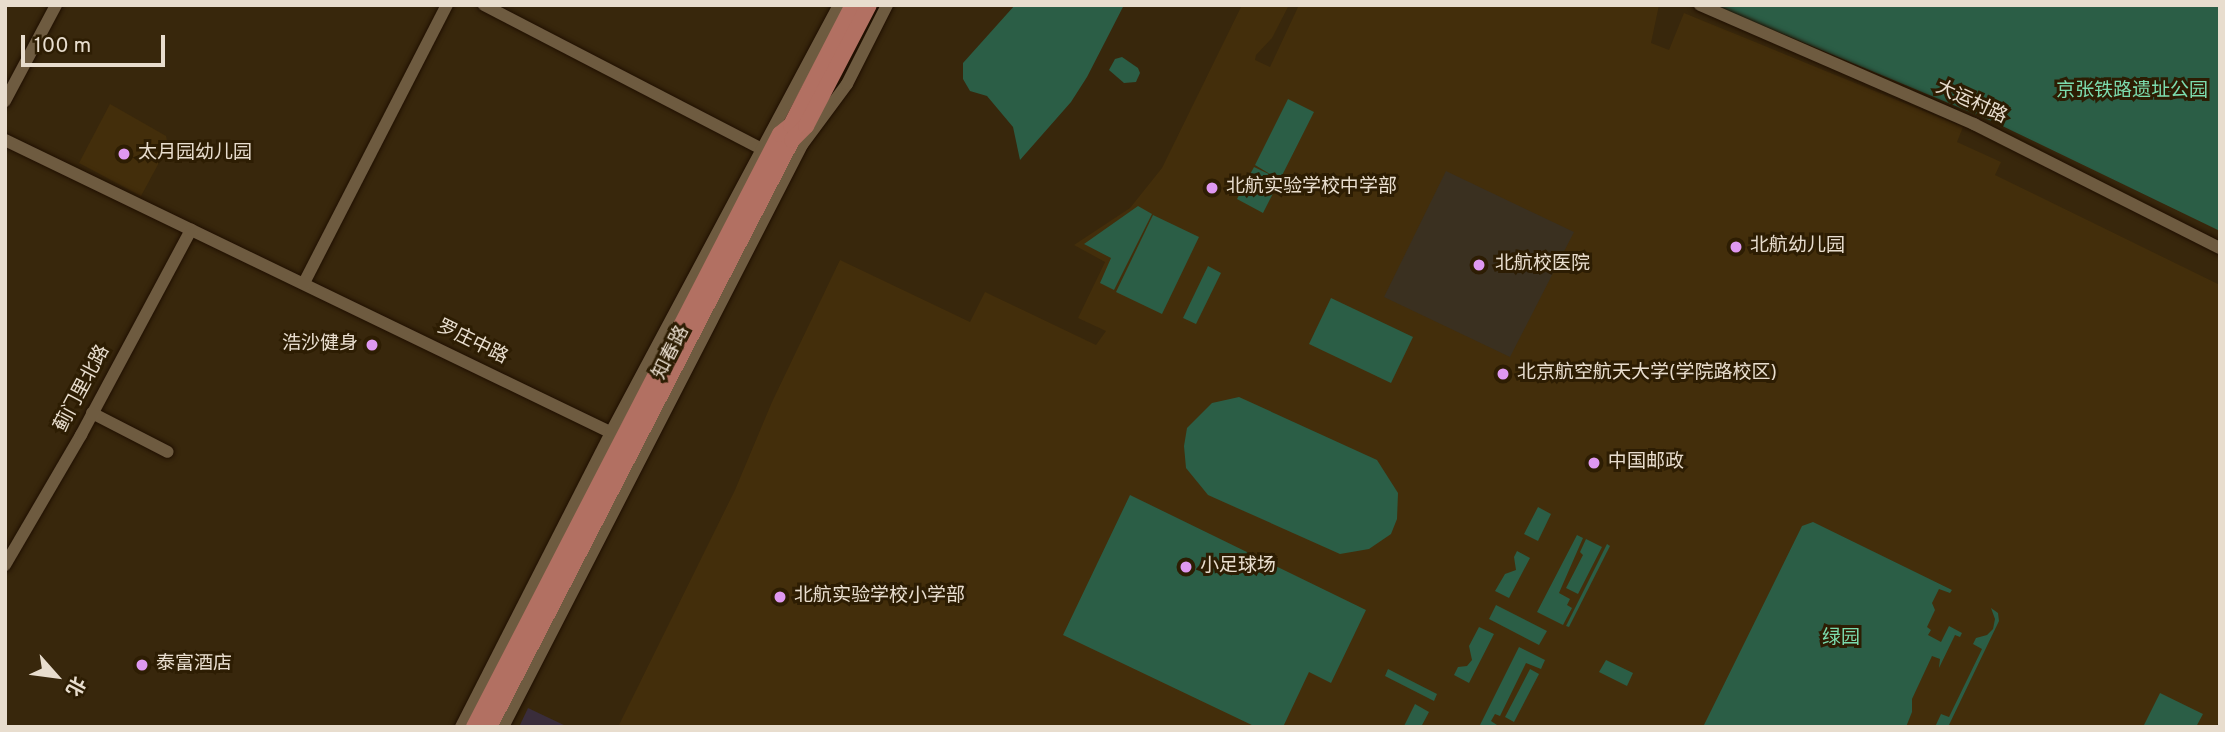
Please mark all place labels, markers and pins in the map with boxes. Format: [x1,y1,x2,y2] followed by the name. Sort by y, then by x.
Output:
[138,143,252,165] place label: 太月园幼儿园
[116,146,132,162] marker: 太月园幼儿园
[1226,177,1397,199] place label: 北航实验学校中学部
[1204,180,1220,196] marker: 北航实验学校中学部
[1750,236,1845,258] place label: 北航幼儿园
[1728,239,1744,255] marker: 北航幼儿园
[1495,254,1590,276] place label: 北航校医院
[1469,255,1489,275] marker: 北航校医院
[282,334,358,356] place label: 浩沙健身
[364,337,380,353] marker: 浩沙健身
[1517,363,1777,385] place label: 北京航空航天大学(学院路校区)
[1495,366,1511,382] marker: 北京航空航天大学(学院路校区)
[1608,452,1684,474] place label: 中国邮政
[1586,455,1602,471] marker: 中国邮政
[1200,556,1276,578] place label: 小足球场
[1178,559,1194,575] marker: 小足球场
[794,586,965,608] place label: 北航实验学校小学部
[772,589,788,605] marker: 北航实验学校小学部
[156,654,232,676] place label: 泰富酒店
[134,657,150,673] marker: 泰富酒店

